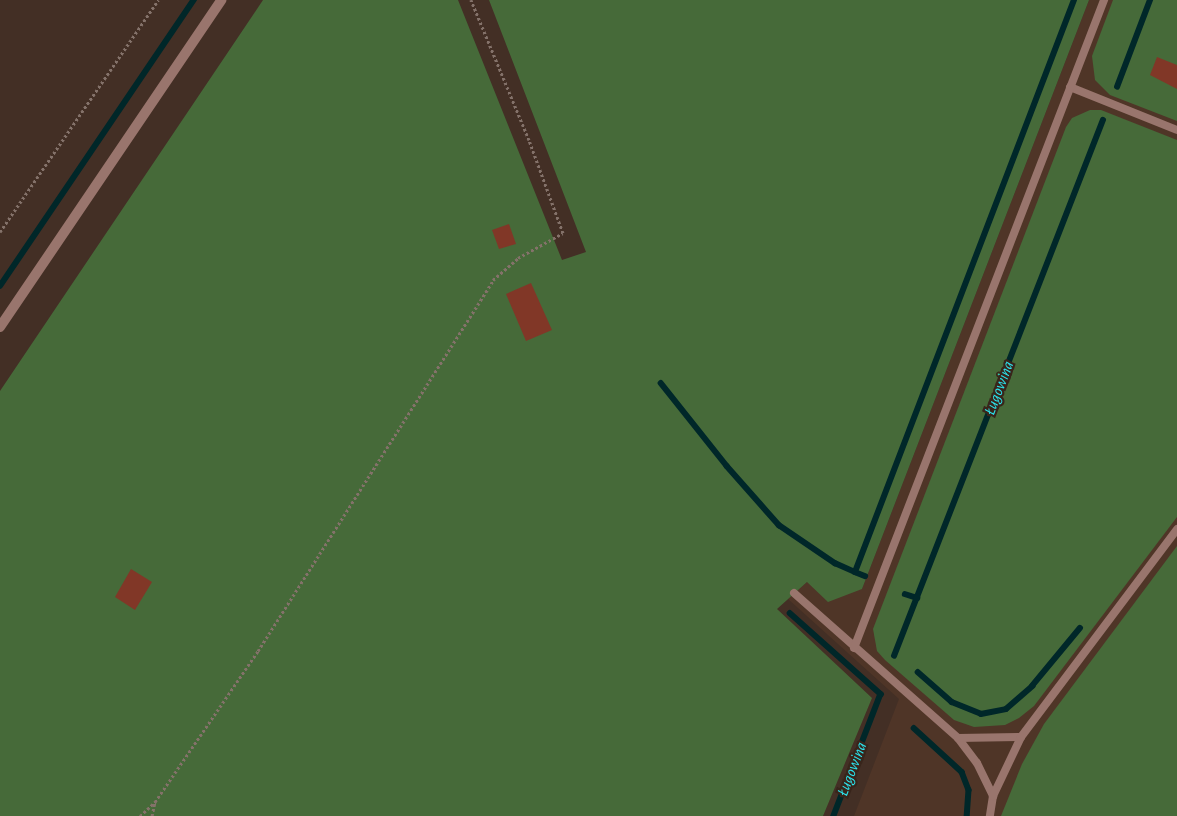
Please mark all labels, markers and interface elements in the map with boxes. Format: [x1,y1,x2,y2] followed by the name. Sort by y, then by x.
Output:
[980,358,1018,418] water label: Ługowina
[833,739,871,799] water label: Ługowina

